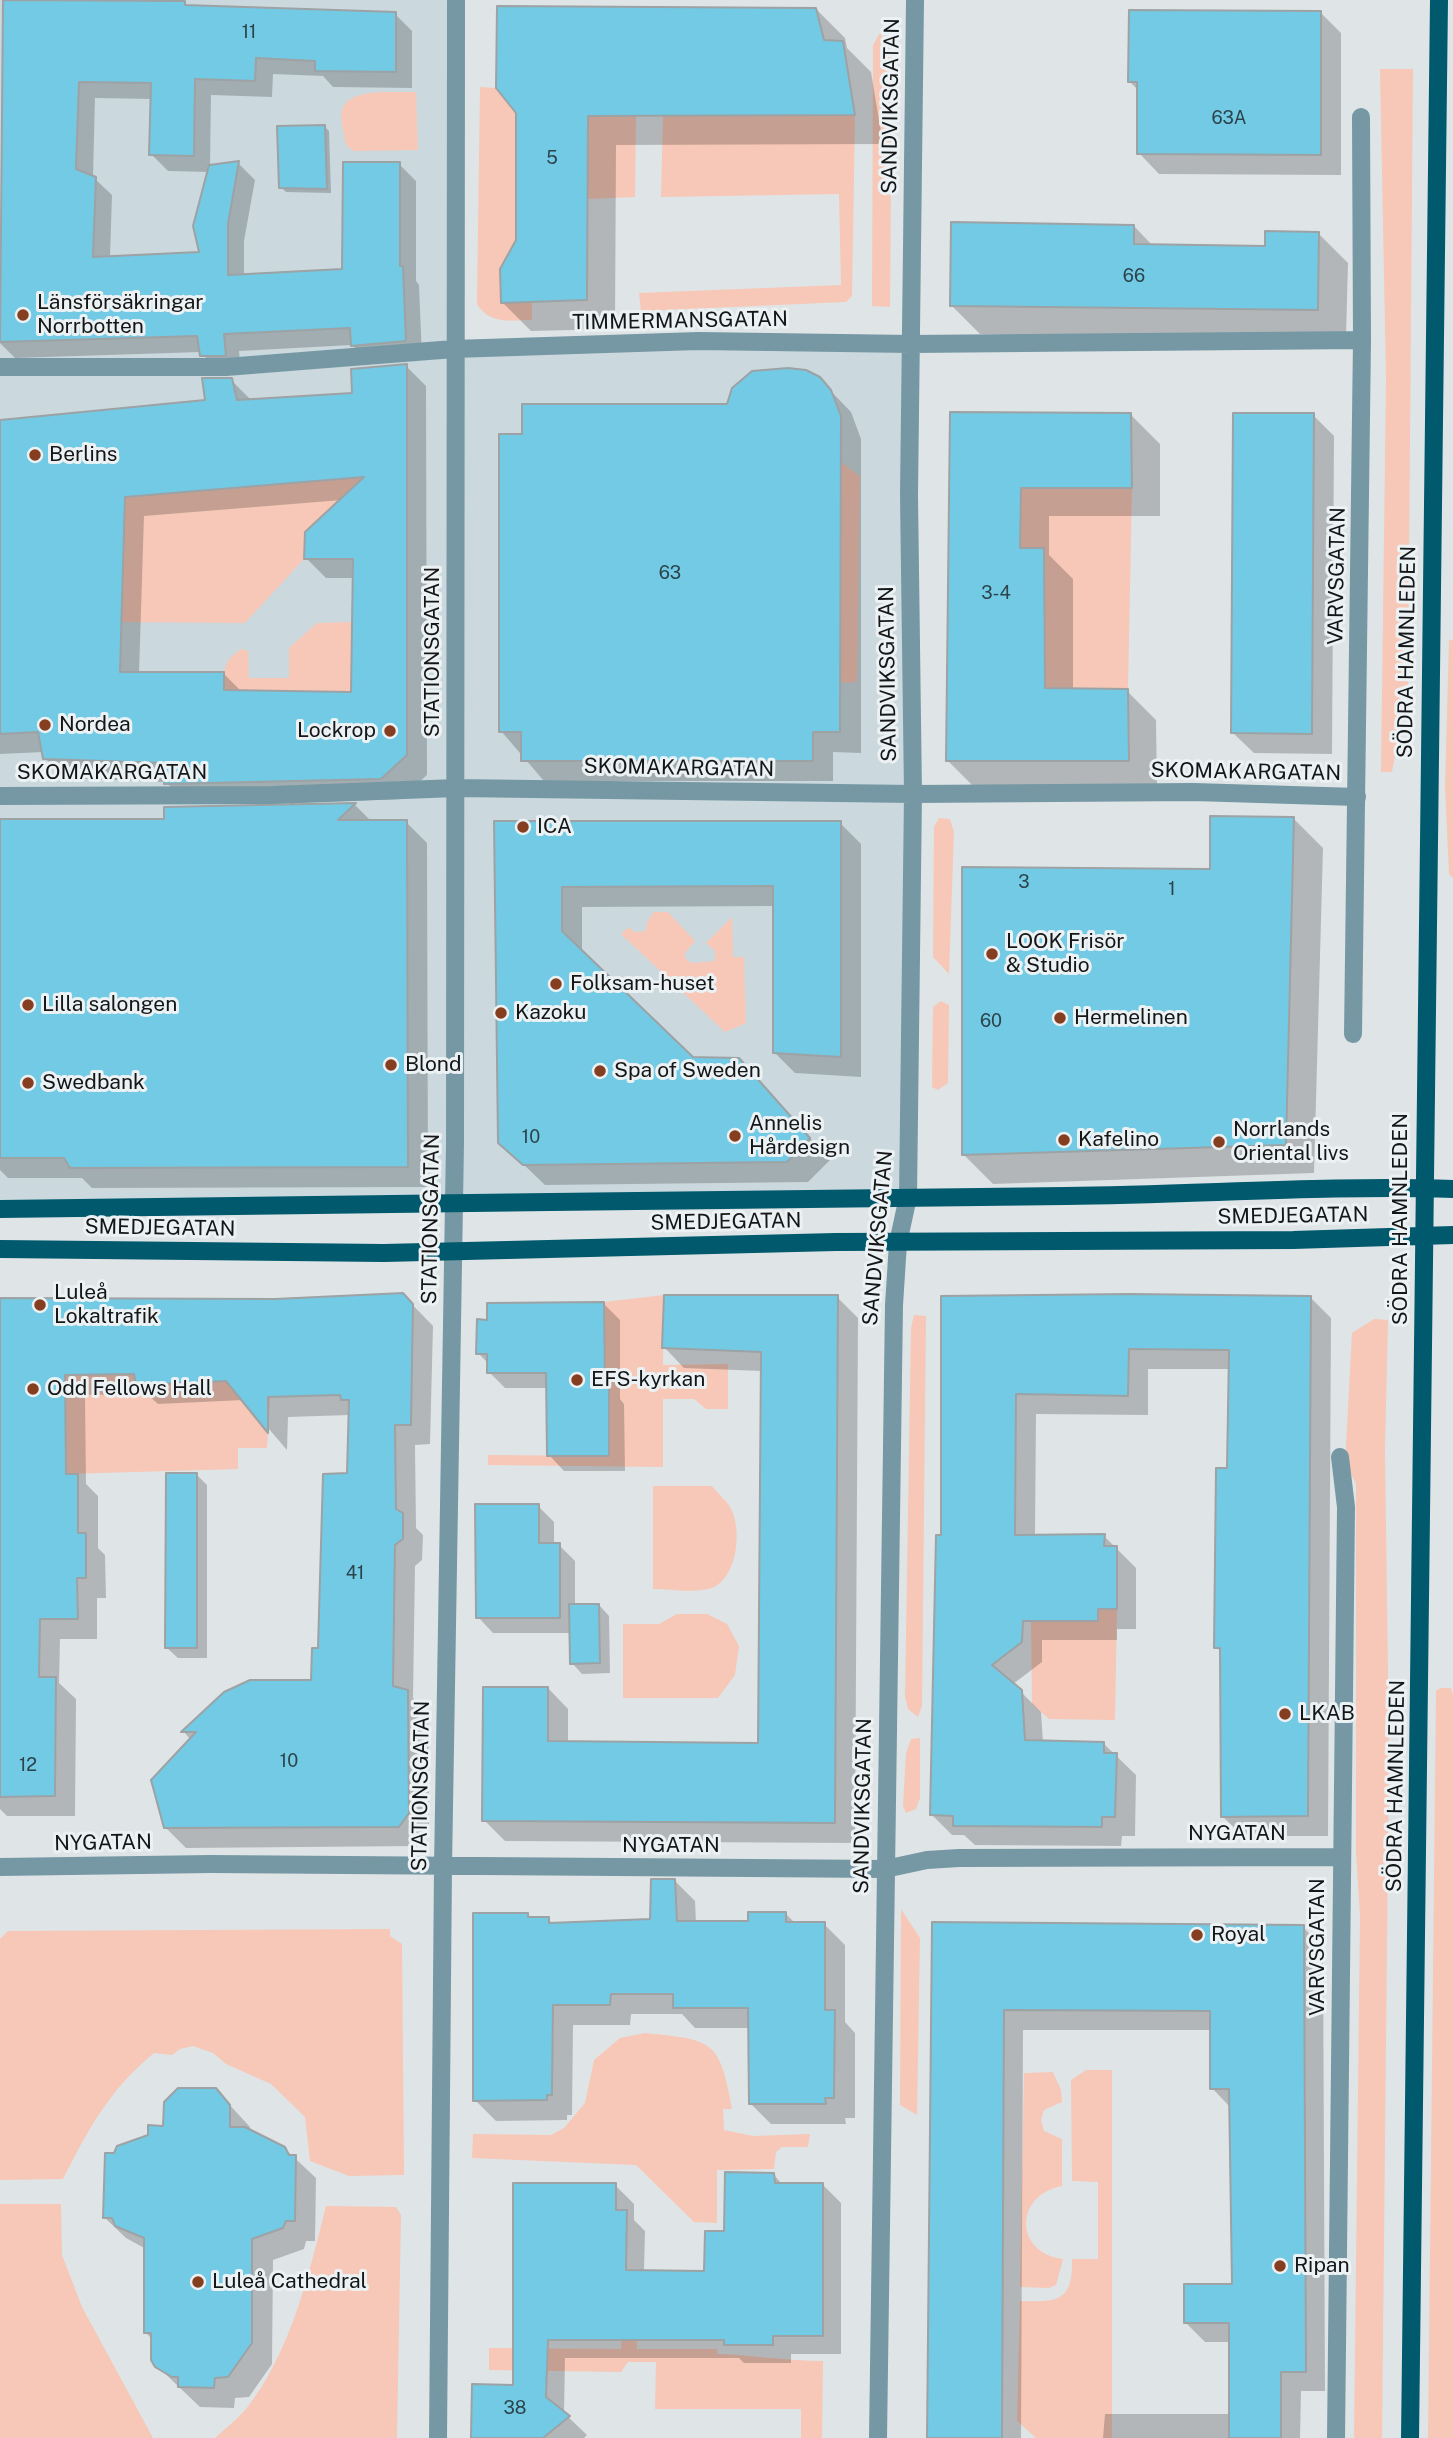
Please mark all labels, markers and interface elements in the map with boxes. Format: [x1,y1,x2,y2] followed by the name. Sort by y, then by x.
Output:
[877,18,905,194] street label: SANDVIKSGATAN
[242,21,256,43] house number: 11
[1211,107,1247,129] house number: 63A
[546,147,558,169] house number: 5
[1123,265,1145,287] house number: 66
[37,290,204,340] place label: Länsförsäkringar Norrbotten
[15,307,31,323] marker: Länsförsäkringar Norrbotten
[572,307,788,335] street label: TIMMERMANSGATAN
[49,442,117,468] place label: Berlins
[27,447,43,463] marker: Berlins
[1323,507,1351,645] street label: VARVSGATAN
[1393,546,1421,758] street label: SÖDRA HAMNLEDEN
[659,562,681,584] house number: 63
[420,567,446,737] street label: STATIONSGATAN
[981,582,1011,604] house number: 3-4
[874,586,902,762] street label: SANDVIKSGATAN
[59,712,131,738] place label: Nordea
[37,717,53,733] marker: Nordea
[297,718,376,744] place label: Lockrop
[382,723,398,739] marker: Lockrop
[583,754,775,782] street label: SKOMAKARGATAN
[1150,758,1342,786] street label: SKOMAKARGATAN
[17,760,207,786] street label: SKOMAKARGATAN
[537,814,572,840] place label: ICA
[515,819,531,835] marker: ICA
[1018,871,1030,893] house number: 3
[1168,878,1176,900] house number: 1
[1006,929,1124,979] place label: LOOK Frisör & Studio
[984,946,1000,962] marker: LOOK Frisör & Studio
[570,971,715,997] place label: Folksam-huset
[548,976,564,992] marker: Folksam-huset
[42,992,177,1018] place label: Lilla salongen
[20,997,36,1013] marker: Lilla salongen
[515,1000,586,1026] place label: Kazoku
[493,1005,509,1021] marker: Kazoku
[1074,1005,1188,1031] place label: Hermelinen
[980,1010,1002,1032] house number: 60
[1052,1010,1068,1026] marker: Hermelinen
[405,1052,461,1078] place label: Blond
[383,1057,399,1073] marker: Blond
[614,1058,761,1084] place label: Spa of Sweden
[592,1063,608,1079] marker: Spa of Sweden
[42,1070,145,1096] place label: Swedbank
[20,1075,36,1091] marker: Swedbank
[749,1111,850,1161] place label: Annelis Hårdesign
[1388,1113,1414,1325] street label: SÖDRA HAMNLEDEN
[1233,1117,1349,1167] place label: Norrlands Oriental livs
[522,1126,540,1148] house number: 10
[1078,1127,1159,1153] place label: Kafelino
[727,1128,743,1144] marker: Annelis Hårdesign
[1056,1132,1072,1148] marker: Kafelino
[417,1133,445,1305] street label: STATIONSGATAN
[1211,1134,1227,1150] marker: Norrlands Oriental livs
[858,1149,898,1327] street label: SANDVIKSGATAN
[1217,1202,1369,1230] street label: SMEDJEGATAN
[650,1208,802,1236] street label: SMEDJEGATAN
[84,1214,236,1242] street label: SMEDJEGATAN
[54,1280,159,1330] place label: Luleå Lokaltrafik
[32,1297,48,1313] marker: Luleå Lokaltrafik
[591,1367,705,1393] place label: EFS-kyrkan
[569,1372,585,1388] marker: EFS-kyrkan
[47,1376,212,1402] place label: Odd Fellows Hall
[25,1381,41,1397] marker: Odd Fellows Hall
[346,1562,364,1584] house number: 41
[1382,1680,1410,1892] street label: SÖDRA HAMNLEDEN
[407,1700,435,1872] street label: STATIONSGATAN
[1299,1701,1355,1727] place label: LKAB
[1277,1706,1293,1722] marker: LKAB
[849,1718,877,1894] street label: SANDVIKSGATAN
[280,1750,298,1772] house number: 10
[19,1754,37,1776] house number: 12
[1188,1821,1286,1847] street label: NYGATAN
[54,1830,152,1856] street label: NYGATAN
[622,1833,720,1859] street label: NYGATAN
[1305,1878,1331,2016] street label: VARVSGATAN
[1211,1922,1266,1948] place label: Royal
[1189,1927,1205,1943] marker: Royal
[1294,2253,1350,2279] place label: Ripan
[1272,2258,1288,2274] marker: Ripan
[212,2269,367,2295] place label: Luleå Cathedral
[190,2274,206,2290] marker: Luleå Cathedral
[504,2397,526,2419] house number: 38

